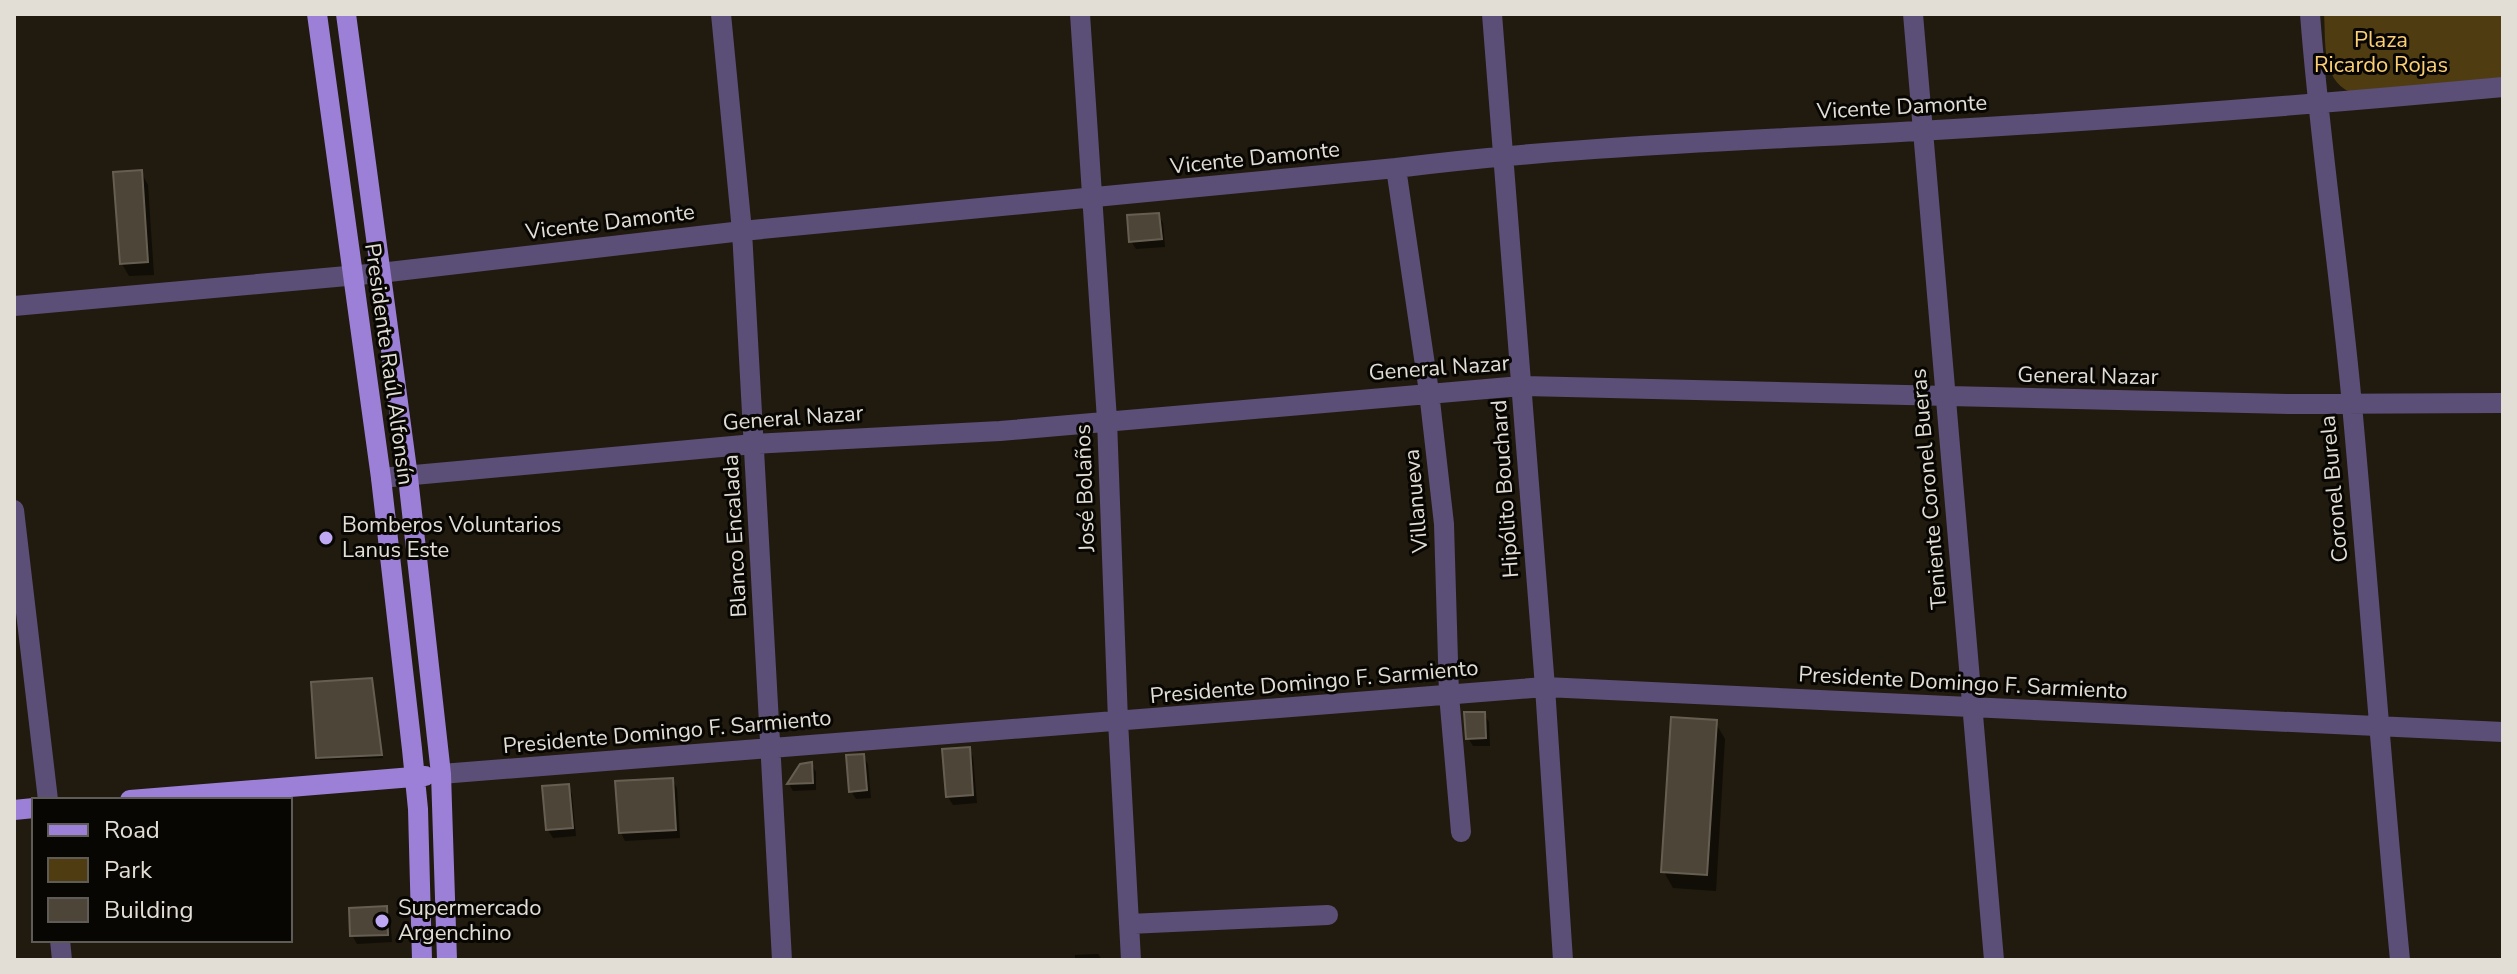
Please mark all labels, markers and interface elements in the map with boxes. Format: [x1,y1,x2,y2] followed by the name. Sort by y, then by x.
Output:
[2314,25,2448,80] park label: Plaza Ricardo Rojas
[1815,88,1988,126] street label: Vicente Damonte
[1168,134,1341,182] street label: Vicente Damonte
[523,197,696,247] street label: Vicente Damonte
[357,241,421,487] street label: Presidente Raúl Alfonsín
[1368,348,1511,388] street label: General Nazar
[2017,360,2159,392] street label: General Nazar
[1904,367,1954,611] street label: Teniente Coronel Bueras
[722,398,865,438] street label: General Nazar
[1484,399,1526,579] street label: Hipólito Bouchard
[2313,414,2355,564] street label: Coronel Burela
[1068,424,1102,553] street label: José Bolaños
[1397,448,1436,555] street label: Villanueva
[716,454,754,618] street label: Blanco Encalada
[342,510,561,565] place label: Bomberos Voluntarios Lanus Este
[317,529,335,547] marker: Bomberos Voluntarios Lanus Este
[1148,653,1480,711] street label: Presidente Domingo F. Sarmiento
[1798,659,2128,707] street label: Presidente Domingo F. Sarmiento
[501,703,833,761] street label: Presidente Domingo F. Sarmiento
[32,798,292,942] legend
[104,814,160,846] text: Road
[104,854,153,886] text: Park
[398,893,541,948] place label: Supermercado Argenchino
[104,894,194,926] text: Building
[373,912,391,930] marker: Supermercado Argenchino

